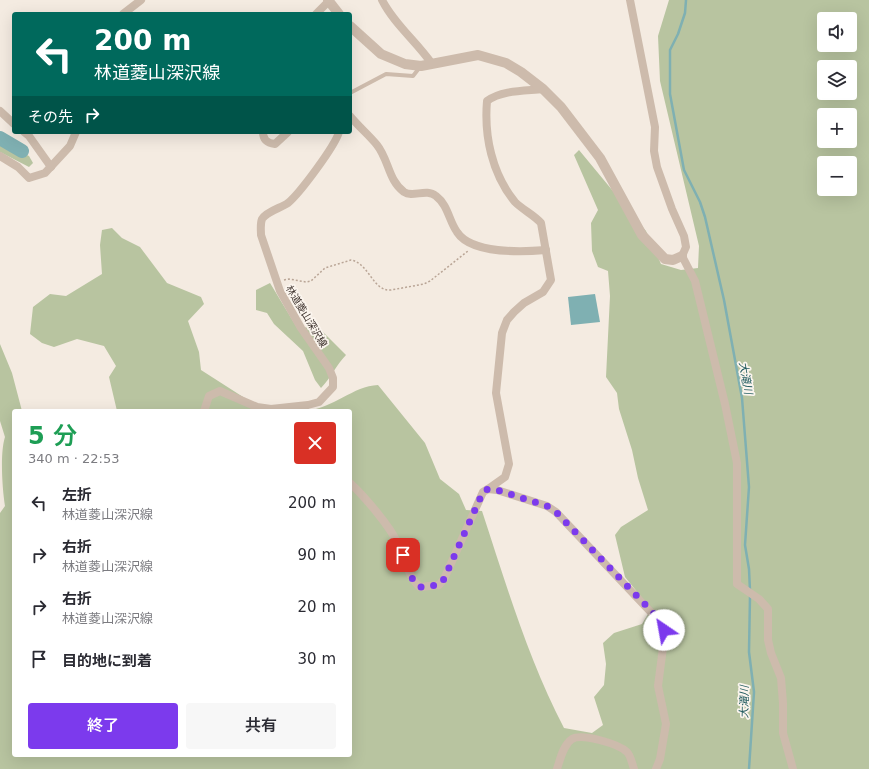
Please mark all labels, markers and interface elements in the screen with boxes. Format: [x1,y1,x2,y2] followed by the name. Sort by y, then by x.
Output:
[817,12,857,196] map controls
[817,12,857,52] button: sound
[94,24,191,57] text: 200 m
[28,28,80,80] icon: left
[817,60,857,100] button: layers
[94,62,220,83] text: 林道菱山深沢線
[81,104,103,126] icon: right
[28,108,73,126] text: その先
[817,108,857,148] button: +
[817,156,857,196] button: −
[284,283,329,349] street label: 林道菱山深沢線
[736,361,755,396] water label: 大滝川
[28,422,77,450] text: 5 分
[294,422,336,464] button: close
[28,451,119,466] text: 340 m · 22:53
[62,486,92,504] text: 左折
[28,492,50,514] icon: left
[288,494,336,512] text: 200 m
[62,507,153,522] text: 林道菱山深沢線
[62,538,92,556] text: 右折
[386,538,420,572] pin
[28,544,50,566] icon: right
[392,544,414,566] icon: arrive
[298,546,336,564] text: 90 m
[62,559,153,574] text: 林道菱山深沢線
[62,590,92,608] text: 右折
[28,596,50,618] icon: right
[298,598,336,616] text: 20 m
[643,609,685,651] position arrow
[62,611,153,626] text: 林道菱山深沢線
[28,648,50,670] icon: arrive
[298,650,336,668] text: 30 m
[62,652,152,670] text: 目的地に到着
[738,684,751,719] water label: 大滝川
[28,703,178,749] button: 終了
[186,703,336,749] button: 共有

